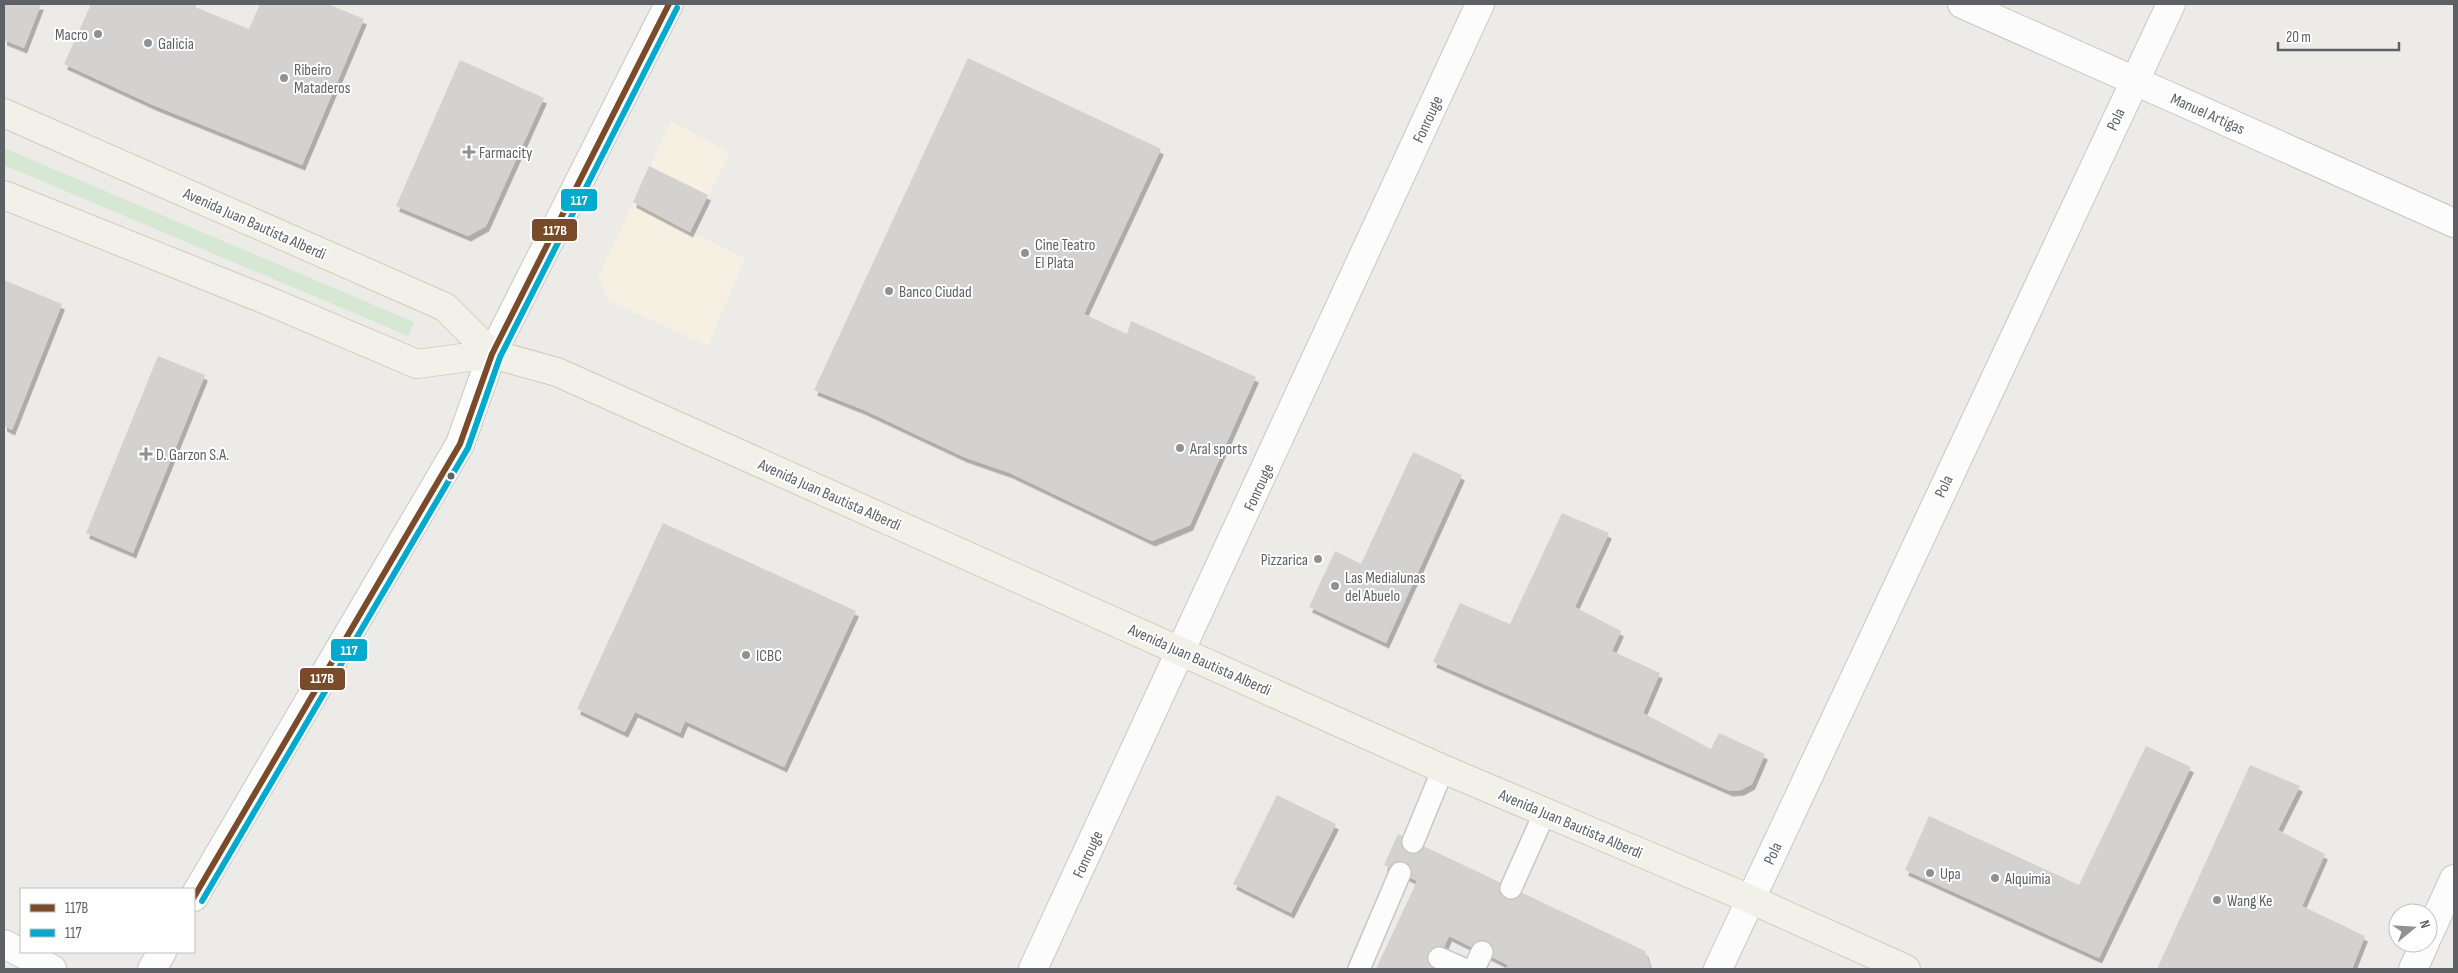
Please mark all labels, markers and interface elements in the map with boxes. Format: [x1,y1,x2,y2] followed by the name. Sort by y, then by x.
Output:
[2278,20,2399,52] scale bar
[55,26,88,45] place label: Macro
[92,28,104,40] marker: Macro
[2286,28,2311,47] text: 20 m
[158,35,194,54] place label: Galicia
[142,37,154,49] marker: Galicia
[294,61,351,98] place label: Ribeiro Mataderos
[278,72,290,84] marker: Ribeiro Mataderos
[2167,90,2248,139] street label: Manuel Artigas
[1409,93,1447,146] street label: Fonrouge
[2103,105,2130,134] street label: Pola
[479,144,532,163] place label: Farmacity
[463,146,475,158] marker: Farmacity
[179,184,329,264] street label: Avenida Juan Bautista Alberdi
[560,188,598,212] line badge: 117
[571,192,588,209] text: 117
[531,218,578,242] line badge: 117B
[543,222,567,239] text: 117B
[1035,236,1095,273] place label: Cine Teatro El Plata
[1019,247,1031,259] marker: Cine Teatro El Plata
[899,283,972,302] place label: Banco Ciudad
[883,285,895,297] marker: Banco Ciudad
[1189,440,1248,459] place label: Aral sports
[1174,442,1186,454] marker: Aral sports
[156,446,229,465] place label: D. Garzon S.A.
[140,448,152,460] marker: D. Garzon S.A.
[754,455,904,535] street label: Avenida Juan Bautista Alberdi
[1240,461,1278,514] street label: Fonrouge
[446,471,456,481] unlabelled marker
[1931,472,1958,501] street label: Pola
[1261,551,1308,570] place label: Pizzarica
[1312,553,1324,565] marker: Pizzarica
[1345,569,1426,606] place label: Las Medialunas del Abuelo
[1329,580,1341,592] marker: Las Medialunas del Abuelo
[1124,620,1274,700] street label: Avenida Juan Bautista Alberdi
[330,638,368,662] line badge: 117
[341,642,358,659] text: 117
[756,647,782,666] place label: ICBC
[740,649,752,661] marker: ICBC
[299,667,346,691] line badge: 117B
[310,670,334,687] text: 117B
[1495,785,1645,863] street label: Avenida Juan Bautista Alberdi
[1069,828,1107,881] street label: Fonrouge
[1760,839,1787,868] street label: Pola
[1940,865,1961,884] place label: Upa
[1924,867,1936,879] marker: Upa
[2004,870,2051,889] place label: Alquimia
[1989,872,2001,884] marker: Alquimia
[20,888,195,953] legend
[2227,892,2272,911] place label: Wang Ke
[2211,894,2223,906] marker: Wang Ke
[65,899,89,918] text: 117B
[2388,903,2438,953] north arrow
[2416,918,2434,930] text: N
[65,924,81,943] text: 117

